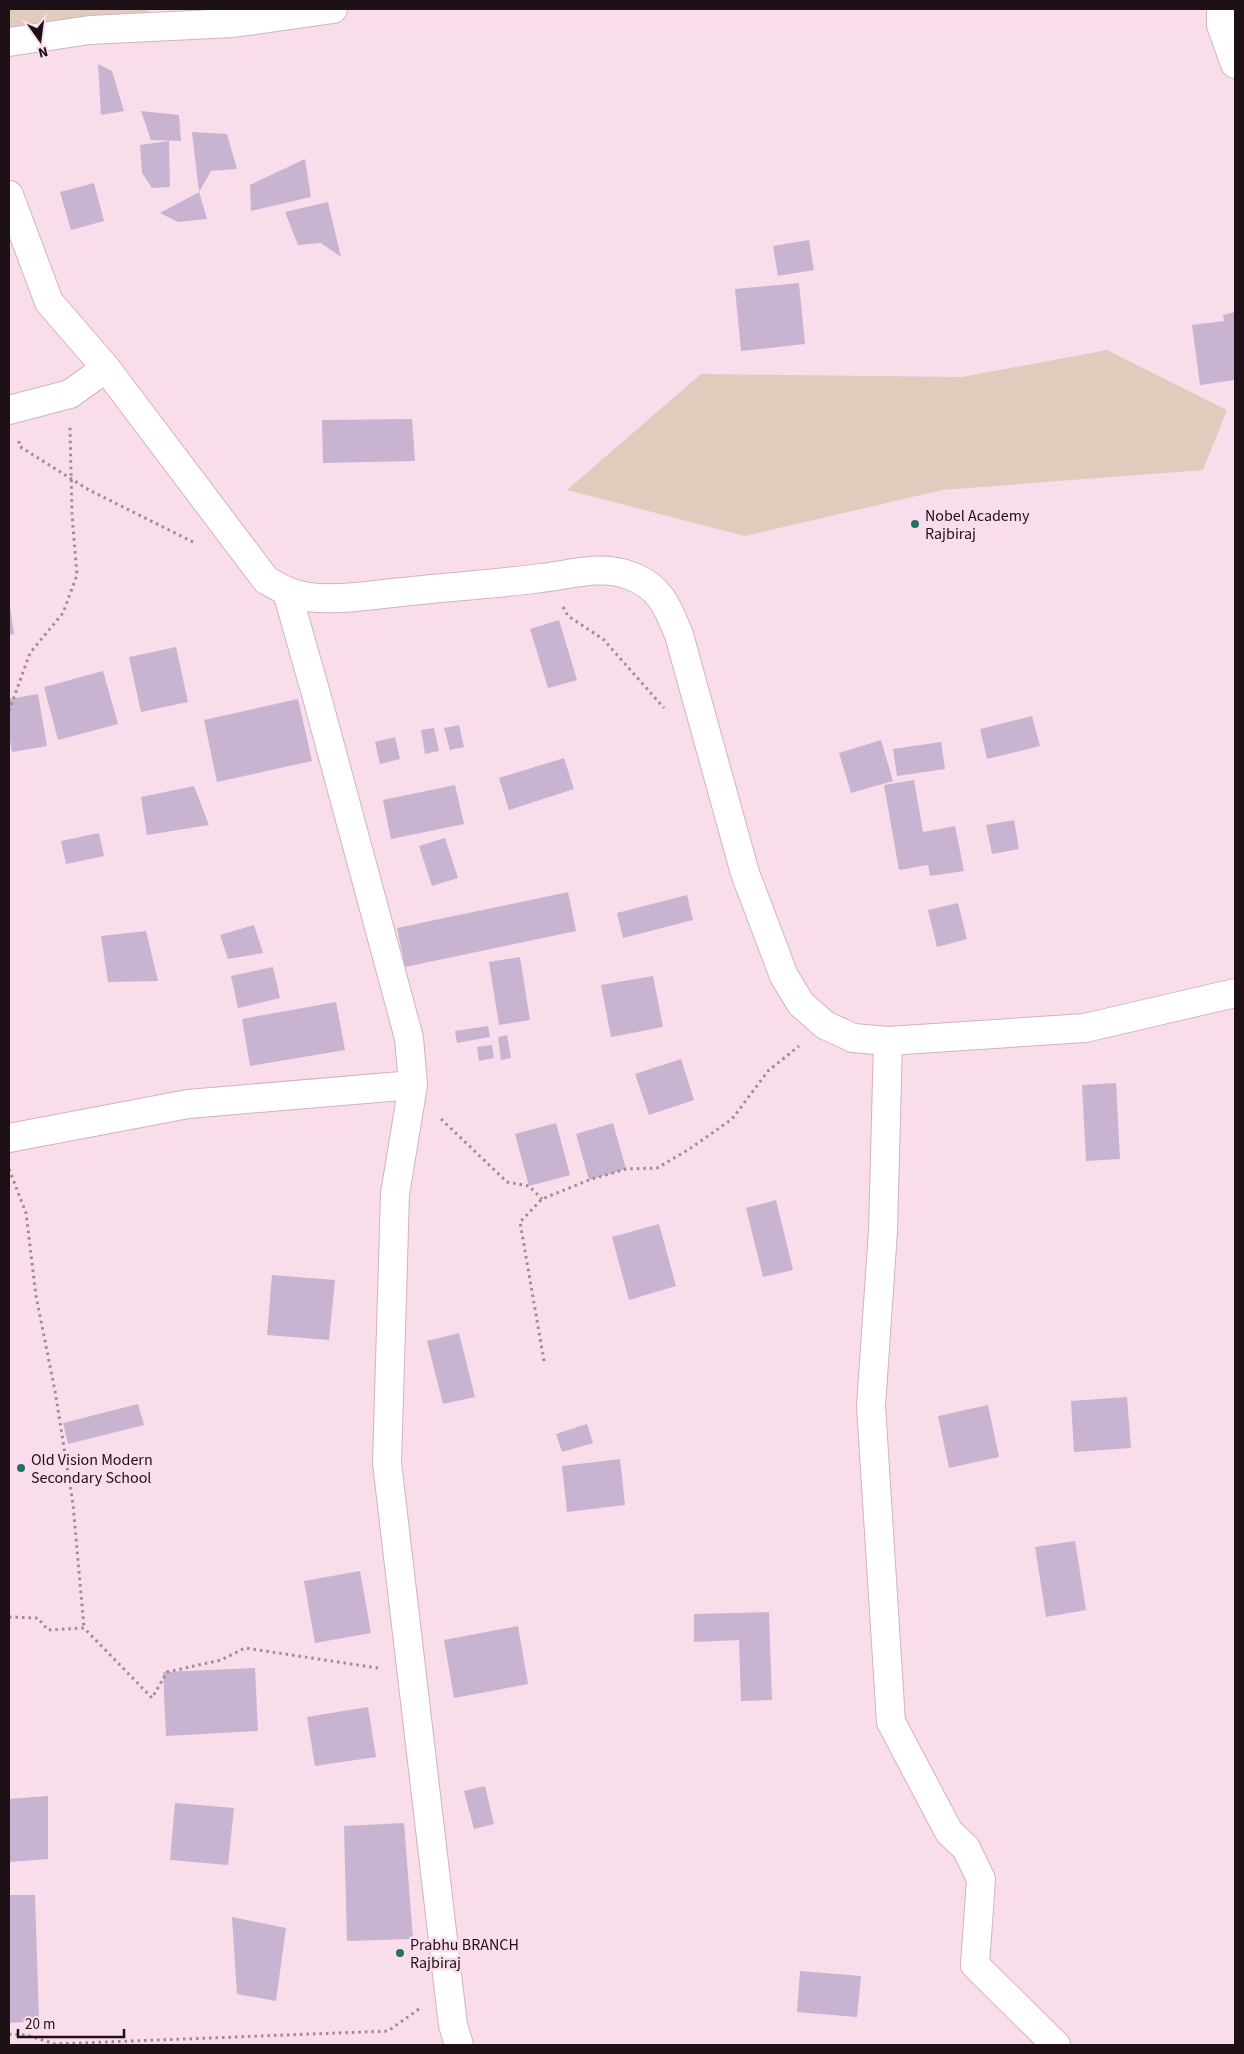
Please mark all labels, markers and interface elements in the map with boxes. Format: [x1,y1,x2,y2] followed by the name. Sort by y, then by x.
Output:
[15,15,65,65] north arrow
[36,41,50,62] text: N
[925,505,1030,545] place label: Nobel Academy Rajbiraj
[909,518,921,530] marker: Nobel Academy Rajbiraj
[31,1449,153,1489] place label: Old Vision Modern Secondary School
[15,1462,27,1474] marker: Old Vision Modern Secondary School
[410,1934,519,1974] place label: Prabhu BRANCH Rajbiraj
[394,1947,406,1959] marker: Prabhu BRANCH Rajbiraj
[18,2006,124,2038] scale bar
[25,2014,55,2035] text: 20 m

